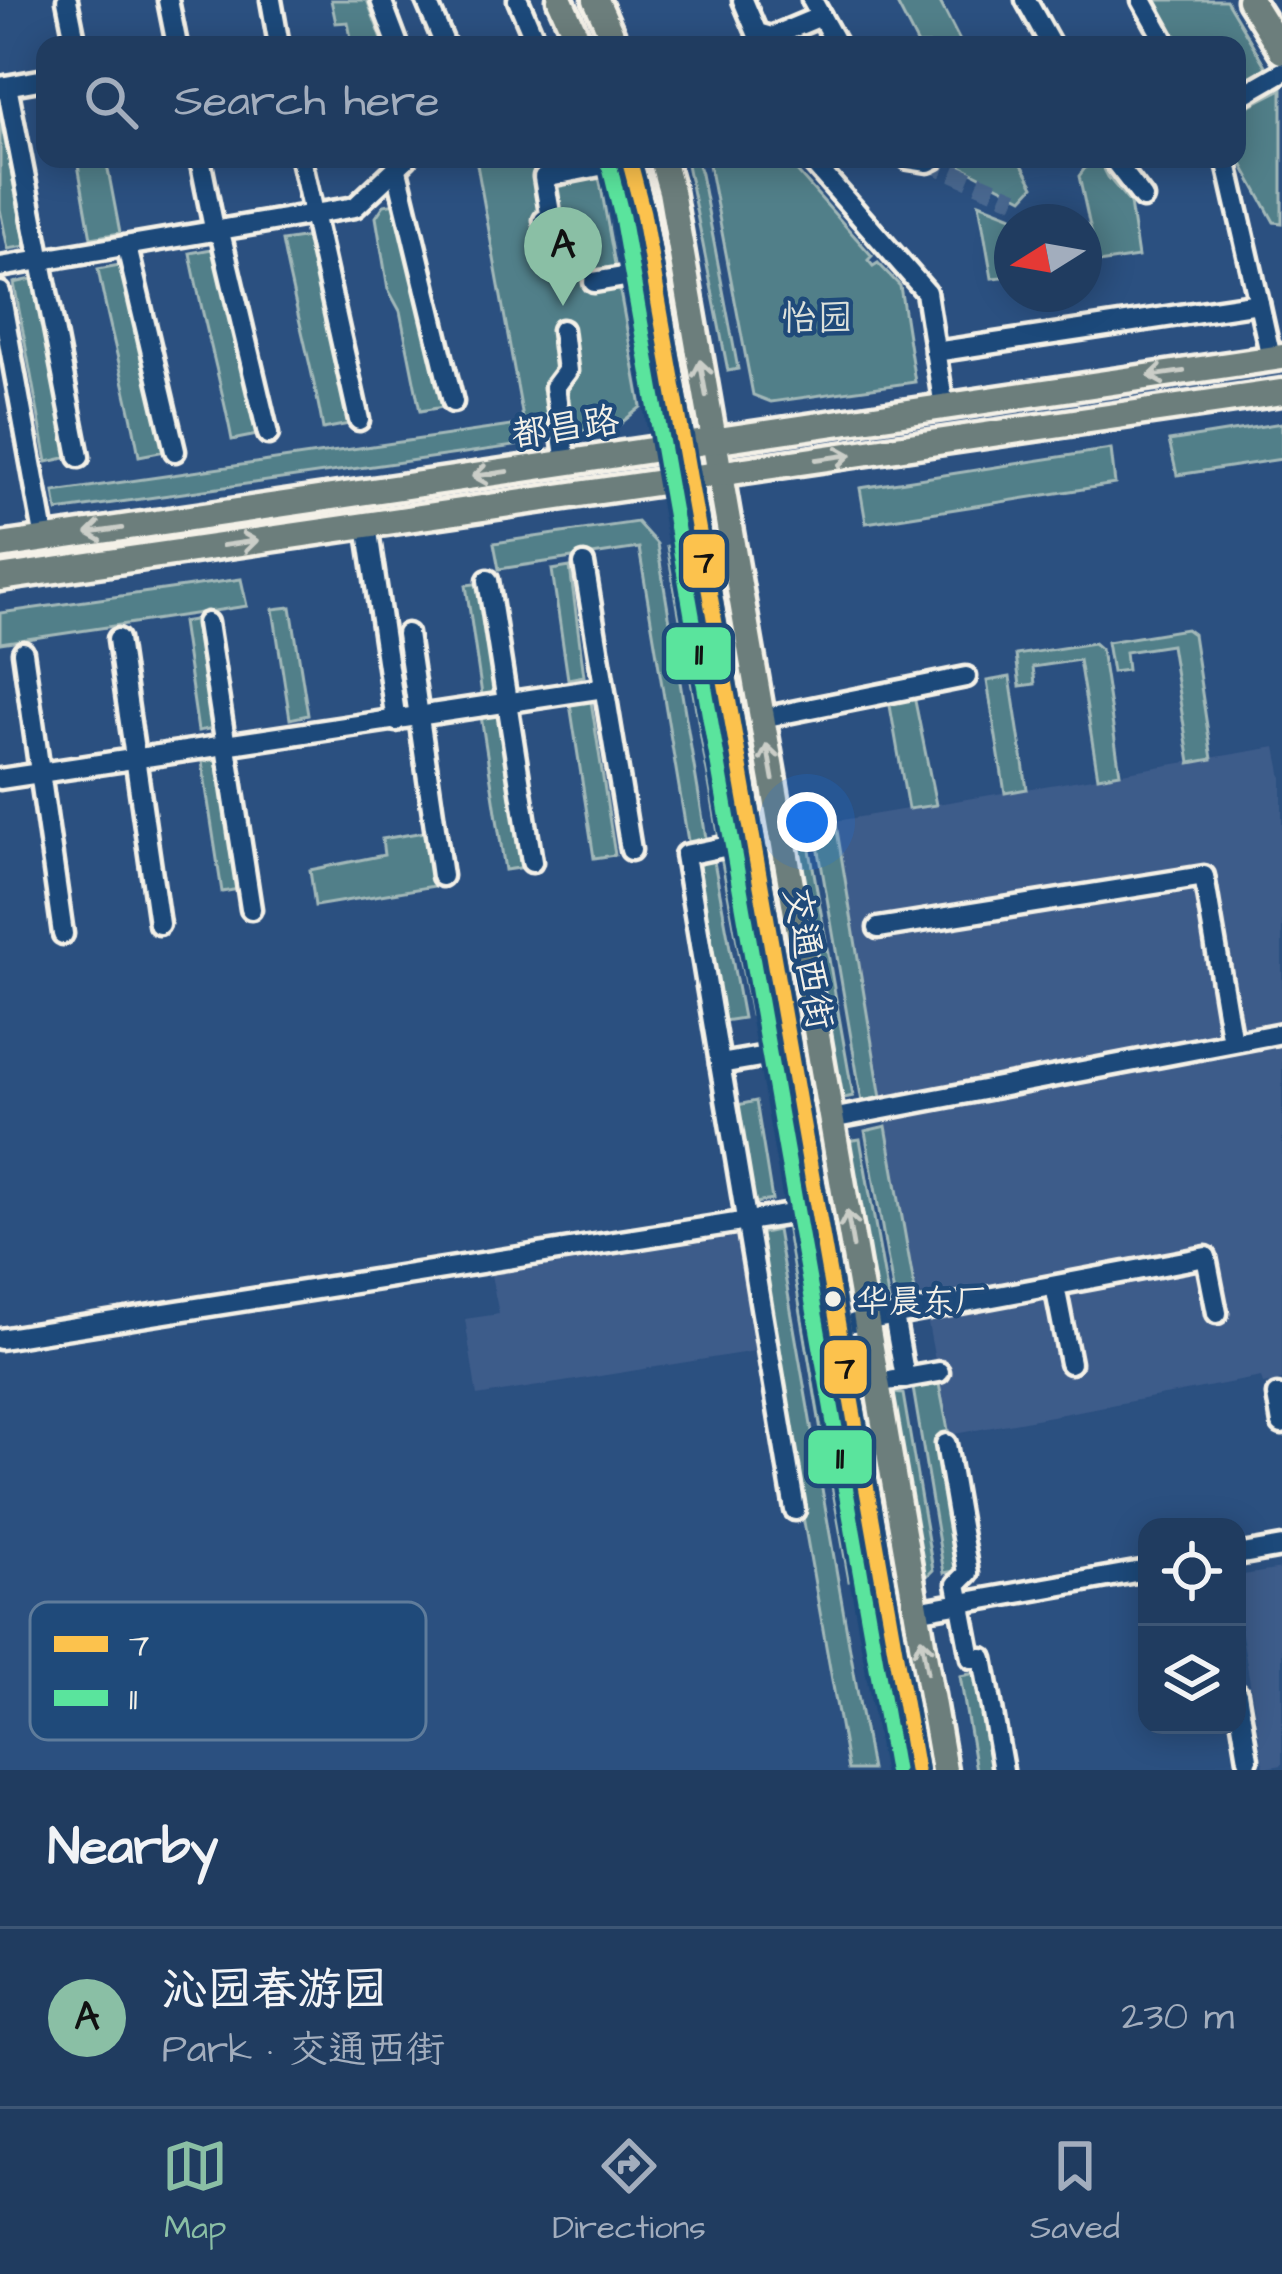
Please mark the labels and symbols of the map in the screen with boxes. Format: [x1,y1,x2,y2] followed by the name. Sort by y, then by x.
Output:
[994,204,1102,312] north arrow
[524,207,602,306] pin: A
[781,294,853,345] park label: 怡园
[691,359,713,398] one-way arrow
[1147,363,1186,386] one-way arrow
[508,396,622,461] street label: 都昌路
[814,445,853,468] one-way arrow
[471,463,510,486] one-way arrow
[85,520,124,543] one-way arrow
[220,531,259,554] one-way arrow
[681,532,727,590] line badge: 7
[693,540,715,586] text: 7
[664,625,733,682] line badge: 11
[695,632,704,678] text: 11
[757,743,780,782] one-way arrow
[777,792,837,852] your location
[770,883,845,1034] street label: 交通西街
[838,1210,861,1249] one-way arrow
[856,1279,988,1325] place label: 华晨东厂
[822,1288,844,1310] marker: 华晨东厂
[822,1338,869,1396] line badge: 7
[834,1346,856,1392] text: 7
[806,1428,874,1486] line badge: 11
[836,1436,845,1482] text: 11
[30,1602,426,1740] legend
[129,1623,149,1669] text: 7
[911,1636,934,1675] one-way arrow
[129,1677,137,1723] text: 11

